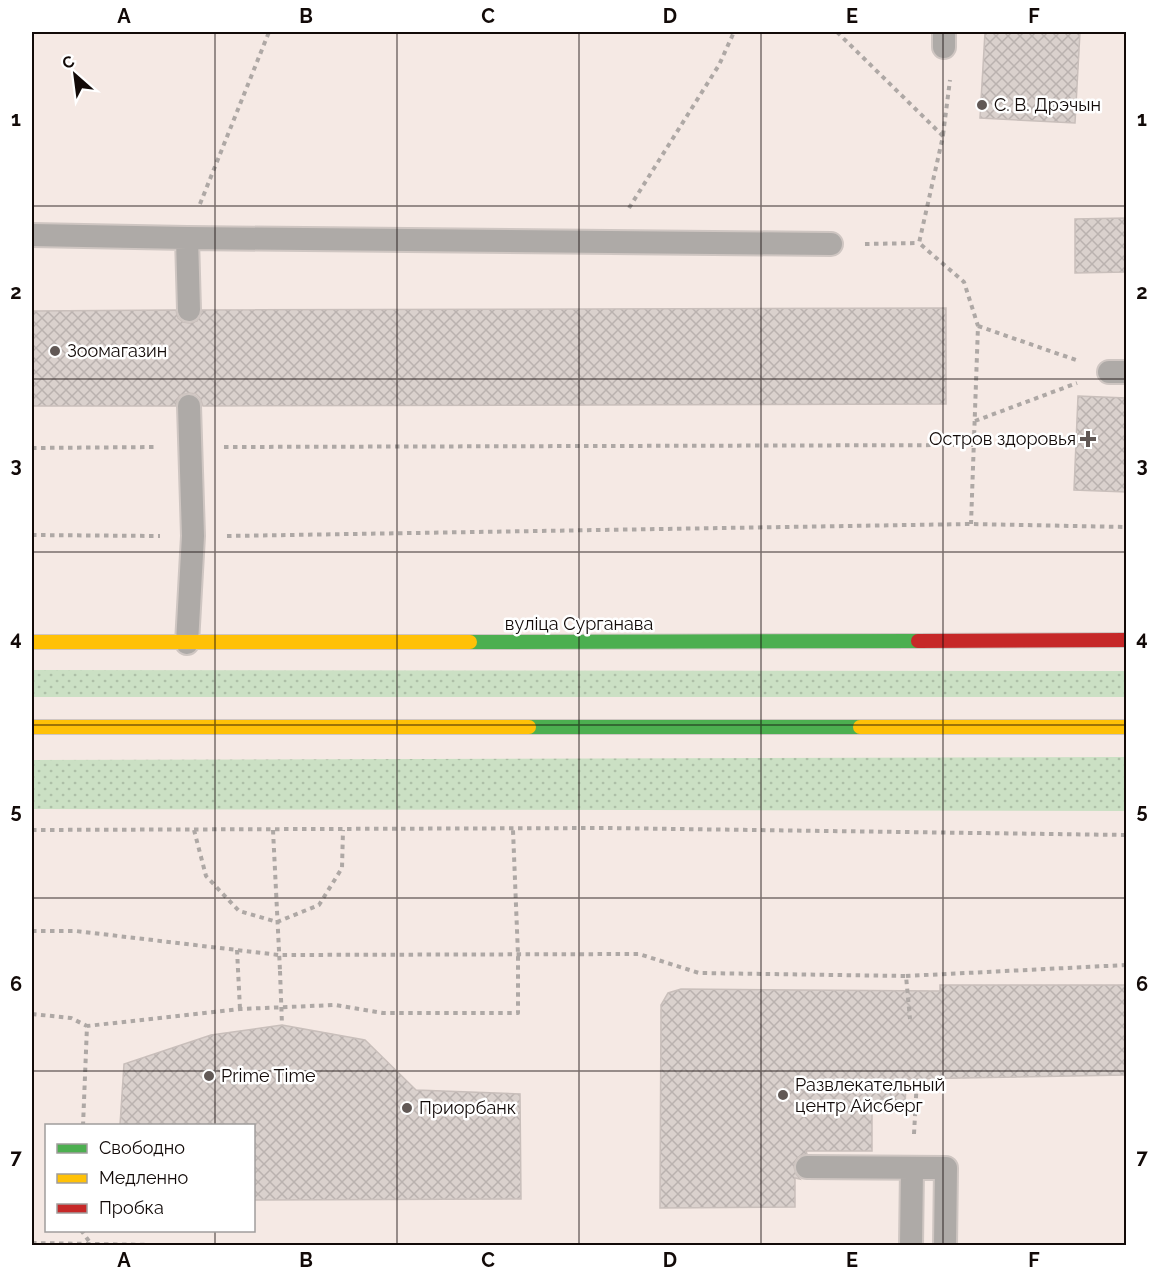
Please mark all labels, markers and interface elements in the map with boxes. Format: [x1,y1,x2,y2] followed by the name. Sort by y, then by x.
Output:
[117,4,131,28] text: A
[299,4,313,28] text: B
[481,4,495,28] text: C
[663,4,677,28] text: D
[846,4,858,28] text: E
[1028,4,1040,28] text: F
[45,45,105,105] north arrow
[59,51,78,73] text: С
[994,94,1101,115] place label: С. В. Дрэчын
[975,98,989,112] marker: С. В. Дрэчын
[11,107,21,131] text: 1
[1137,107,1147,131] text: 1
[10,280,22,304] text: 2
[1136,280,1148,304] text: 2
[67,340,167,361] place label: Зоомагазин
[48,344,62,358] marker: Зоомагазин
[929,428,1076,449] place label: Остров здоровья
[1081,432,1095,446] marker: Остров здоровья
[10,453,22,477] text: 3
[1136,453,1148,477] text: 3
[505,613,653,634] street label: вуліца Сурганава
[10,626,22,650] text: 4
[1136,626,1148,650] text: 4
[10,799,22,823] text: 5
[1136,799,1148,823] text: 5
[10,972,22,996] text: 6
[1136,972,1148,996] text: 6
[221,1065,316,1086] place label: Prime Time
[202,1069,216,1083] marker: Prime Time
[795,1074,945,1116] place label: Развлекательный центр Айсберг
[776,1088,790,1102] marker: Развлекательный центр Айсберг
[419,1097,516,1118] place label: Приорбанк
[400,1101,414,1115] marker: Приорбанк
[45,1124,255,1232] legend
[99,1137,185,1158] text: Свободно
[10,1145,22,1169] text: 7
[1136,1145,1148,1169] text: 7
[99,1167,188,1188] text: Медленно
[99,1197,164,1218] text: Пробка
[117,1248,131,1272] text: A
[299,1248,313,1272] text: B
[481,1248,495,1272] text: C
[663,1248,677,1272] text: D
[846,1248,858,1272] text: E
[1028,1248,1040,1272] text: F

